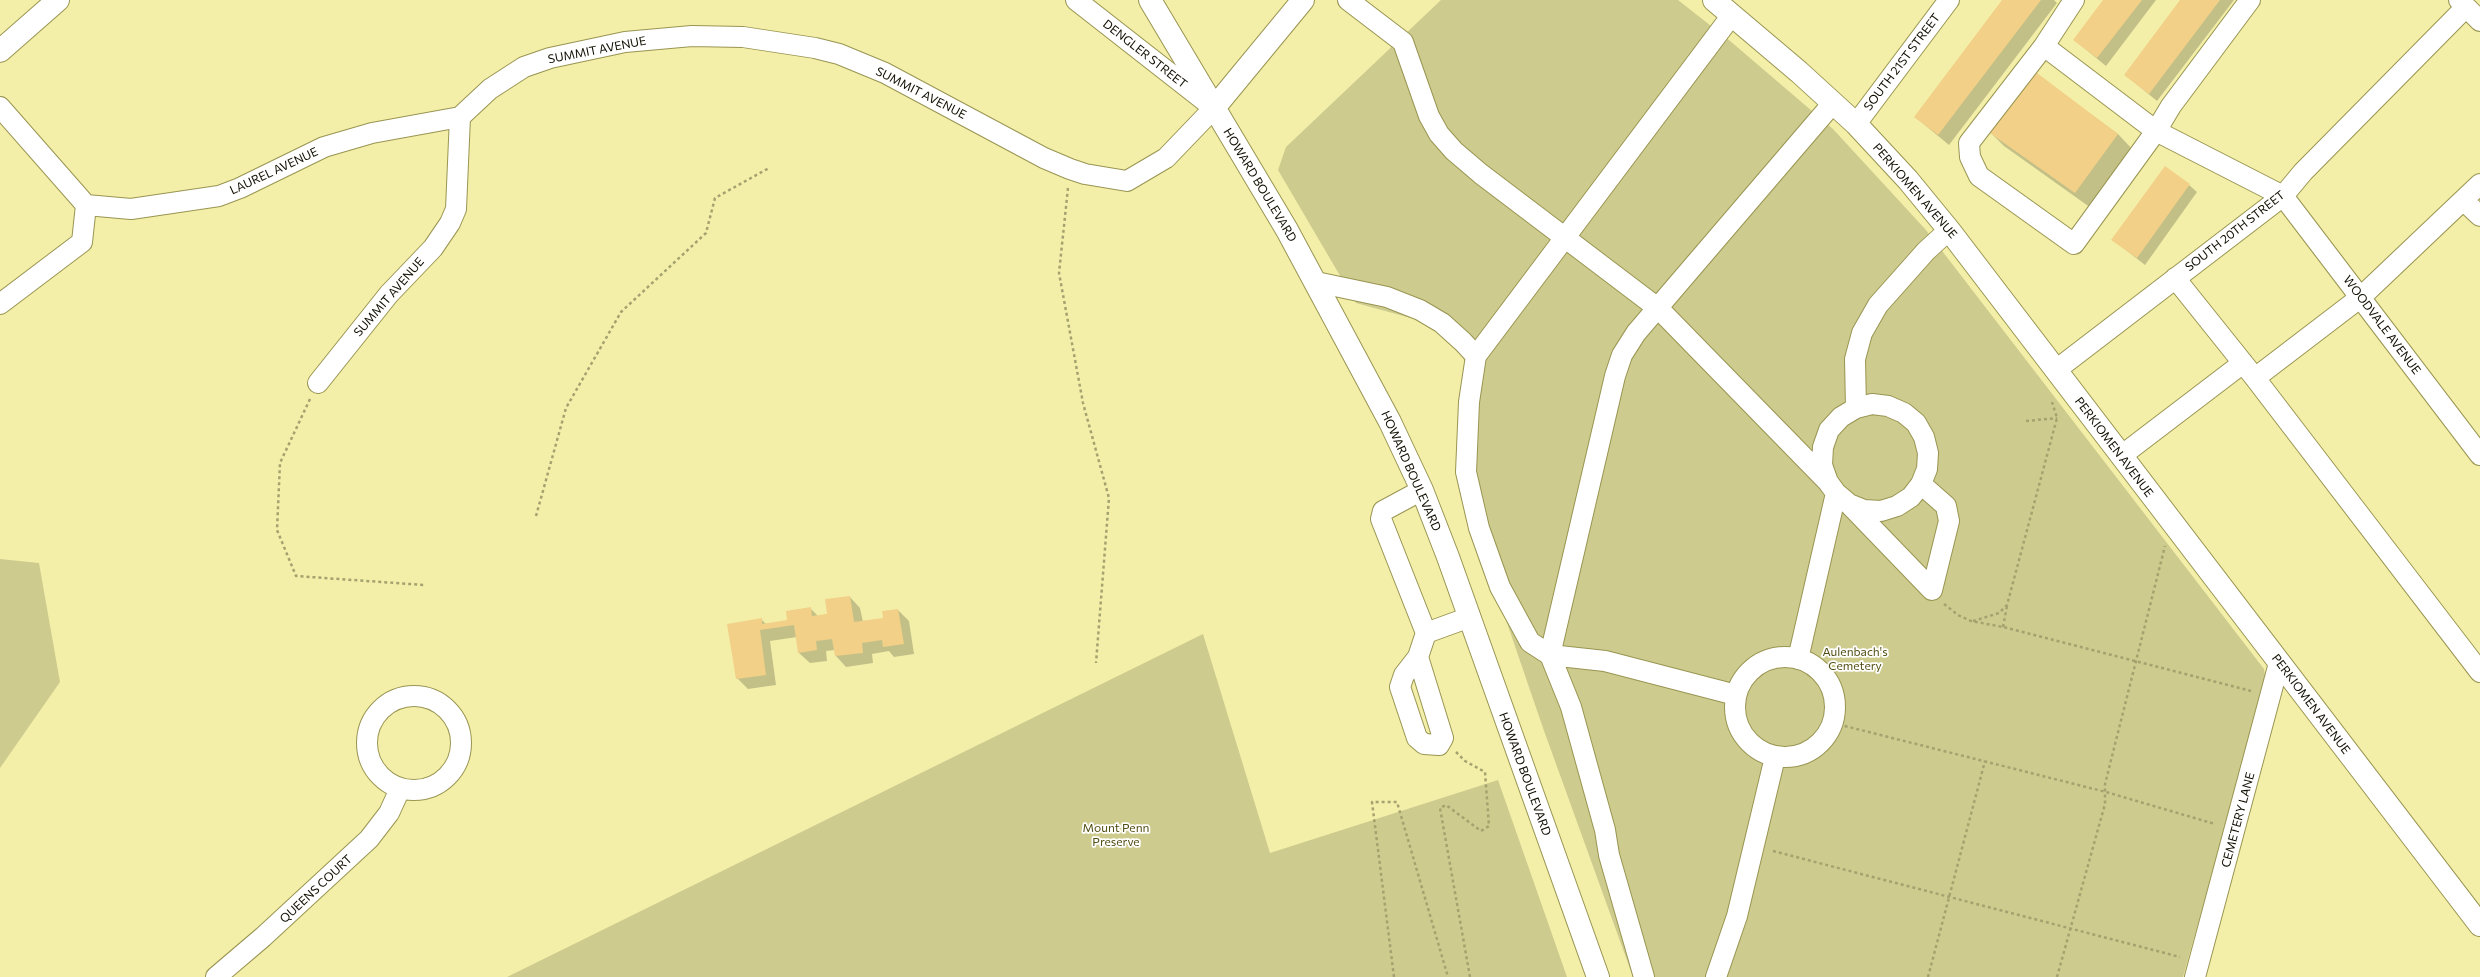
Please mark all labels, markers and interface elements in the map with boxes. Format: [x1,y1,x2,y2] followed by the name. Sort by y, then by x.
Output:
[1861,11,1943,113] street label: SOUTH 21ST STREET
[1100,17,1190,91] street label: DENGLER STREET
[547,33,647,67] street label: SUMMIT AVENUE
[873,64,969,122] street label: SUMMIT AVENUE
[1220,125,1300,245] street label: HOWARD BOULEVARD
[1870,140,1960,242] street label: PERKIOMEN AVENUE
[228,144,320,198] street label: LAUREL AVENUE
[2182,188,2288,274] street label: SOUTH 20TH STREET
[351,255,427,339] street label: SUMMIT AVENUE
[2340,273,2424,377] street label: WOODVALE AVENUE
[2072,394,2156,500] street label: PERKIOMEN AVENUE
[1378,409,1444,533] street label: HOWARD BOULEVARD
[1822,645,1888,673] park label: Aulenbach's Cemetery
[2269,651,2353,757] street label: PERKIOMEN AVENUE
[1496,710,1554,838] street label: HOWARD BOULEVARD
[2218,771,2258,869] street label: CEMETERY LANE
[1083,821,1149,849] park label: Mount Penn Preserve
[277,852,355,926] street label: QUEENS COURT

